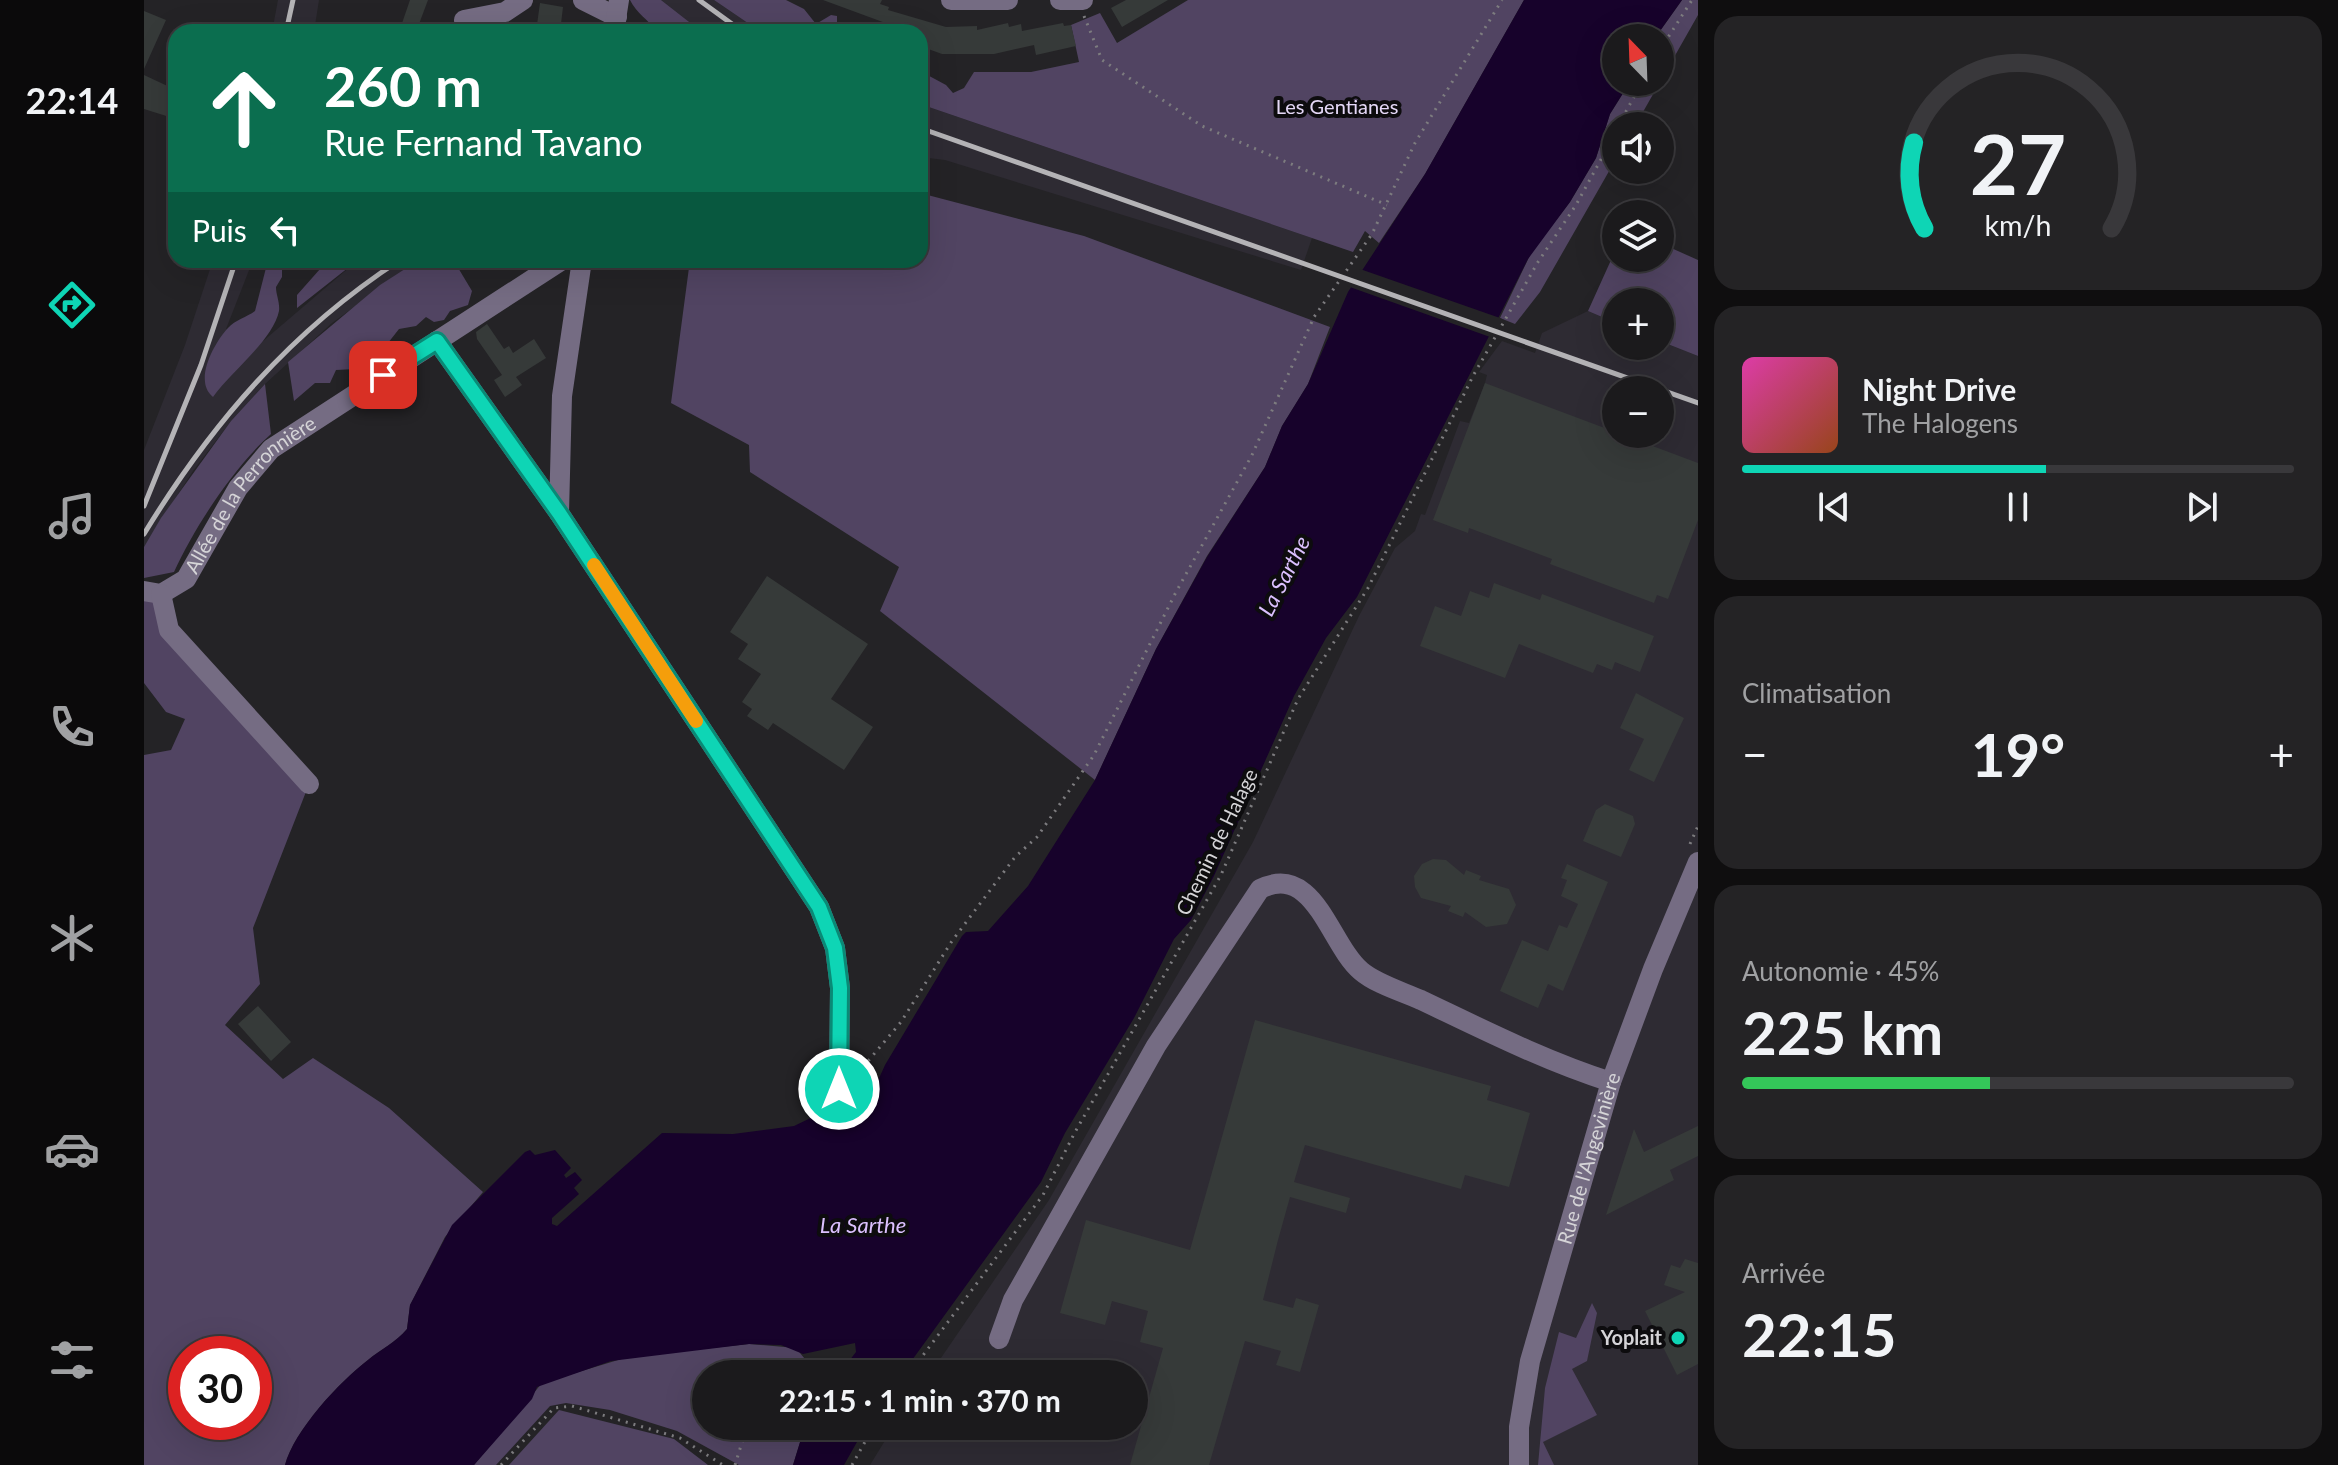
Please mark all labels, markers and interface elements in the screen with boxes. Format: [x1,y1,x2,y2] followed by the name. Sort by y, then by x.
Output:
[1602,24,1674,96] north arrow
[1602,24,1674,448] map controls
[324,52,482,119] text: 260 m
[192,56,296,160] icon: ahead
[26,78,118,122] text: 22:14
[1276,94,1398,118] park label: Les Gentianes
[1602,112,1674,184] button: sound
[1970,112,2066,212] text: 27
[324,120,643,164] text: Rue Fernand Tavano
[1602,200,1674,272] button: layers
[263,208,307,252] icon: left
[1985,208,2051,242] text: km/h
[192,212,247,248] text: Puis
[44,277,100,333] icon: directions
[1602,288,1674,360] button: +
[349,341,417,409] pin
[361,353,405,397] icon: arrive
[1862,371,2016,407] text: Night Drive
[1602,376,1674,448] button: −
[1862,407,2018,439] text: The Halogens
[179,410,320,577] street label: Allée de la Perronnière
[1812,485,1856,529] icon: previous
[1996,485,2040,529] icon: pause
[2180,485,2224,529] icon: next
[44,488,100,544] icon: music
[1252,531,1315,620] water label: La Sarthe
[1742,677,1891,709] text: Climatisation
[44,699,100,755] icon: phone
[1971,718,2065,790] text: 19°
[1742,728,1768,780] text: −
[2268,728,2294,780] text: +
[1170,764,1262,919] street label: Chemin de Halage
[44,910,100,966] icon: climate
[1742,955,1939,987] text: Autonomie · 45%
[1742,996,1943,1068] text: 225 km
[797,1047,881,1131] position arrow
[1552,1069,1625,1247] street label: Rue de l'Angevinière
[44,1121,100,1177] icon: car
[820,1211,906,1238] water label: La Sarthe
[1742,1257,1825,1289] text: Arrivée
[1742,1298,1897,1370] text: 22:15
[1600,1325,1663,1349] place label: Yoplait
[1669,1329,1687,1347] marker: Yoplait
[44,1332,100,1388] icon: filters
[168,1336,272,1440] speed limit sign: 30
[779,1382,1061,1418] text: 22:15 · 1 min · 370 m

